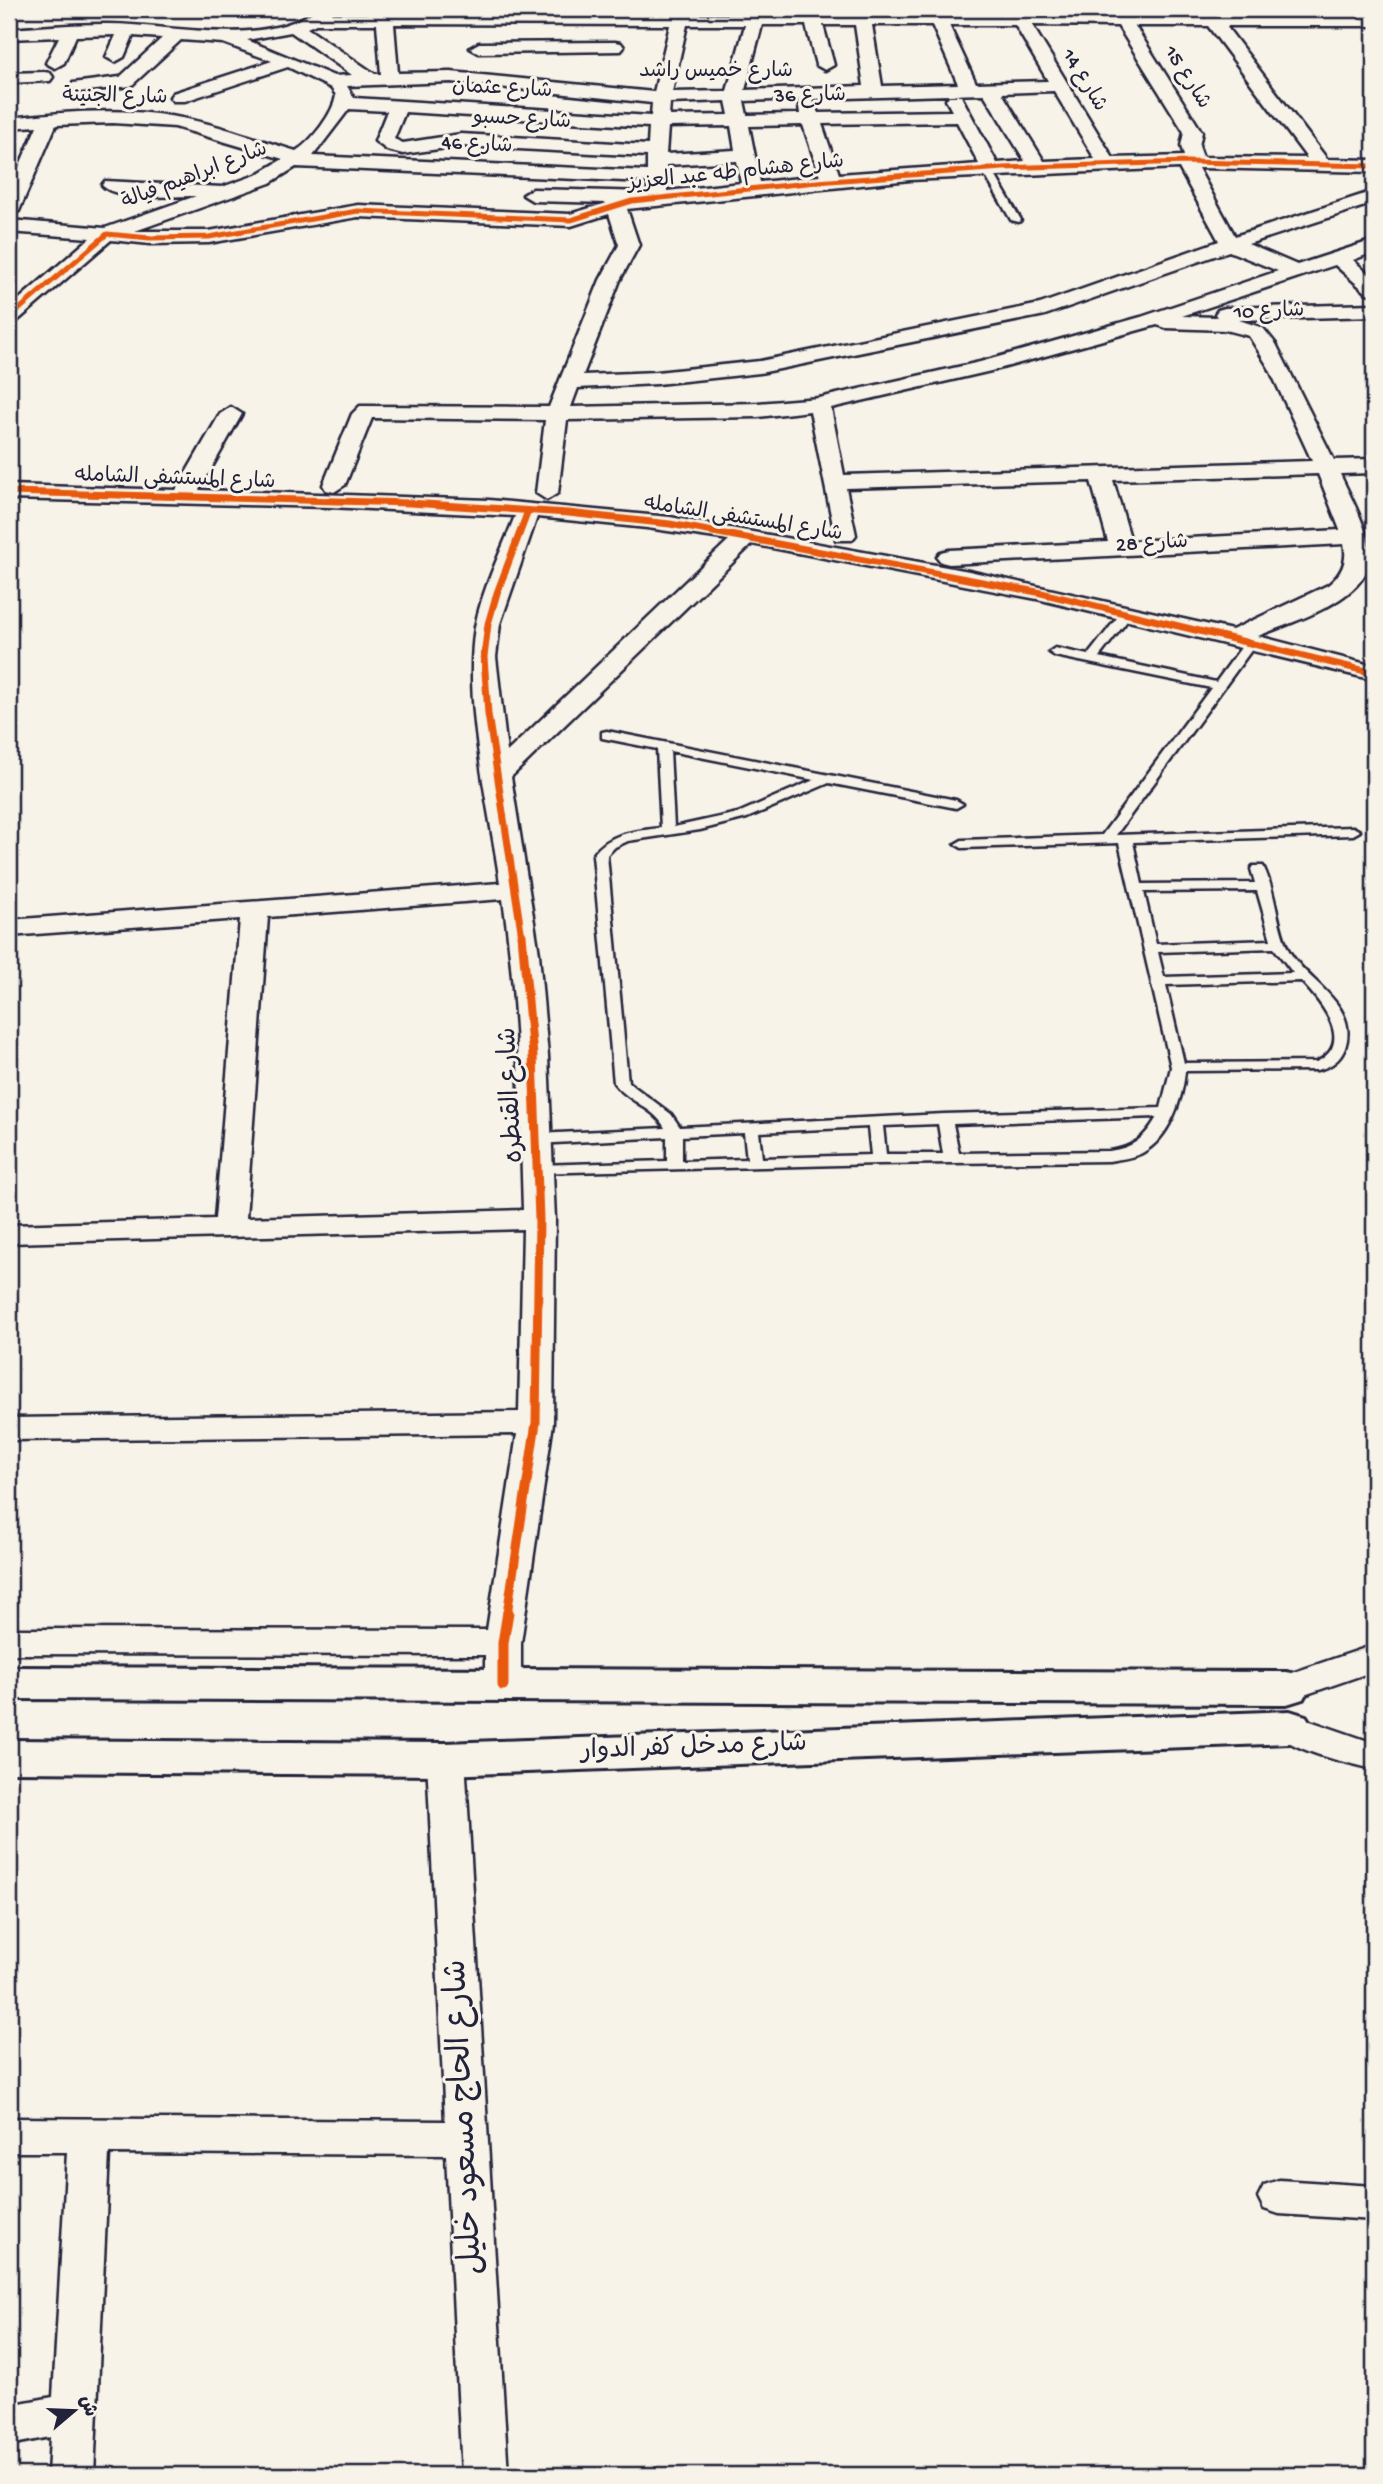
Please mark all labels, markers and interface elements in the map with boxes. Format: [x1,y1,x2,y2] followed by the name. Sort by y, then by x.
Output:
[1156,41,1215,114] street label: شارع 15
[1054,44,1111,117] street label: شارع 14
[639,60,793,85] street label: شارع خميس راشد
[451,75,553,105] street label: شارع عثمان
[773,84,846,110] street label: شارع 36
[62,85,168,111] street label: شارع الجنينة
[470,106,572,136] street label: شارع حسبو
[441,132,513,160] street label: شارع 46
[119,138,271,216] street label: شارع ابراهيم فيالة
[625,150,845,198] street label: شارع هشام طه عبد العزيز
[1232,299,1305,327] street label: شارع 10
[74,464,276,496] street label: شارع المستشفى الشامله
[642,492,844,548] street label: شارع المستشفى الشامله
[1115,531,1189,559] street label: شارع 28
[494,1026,532,1164] street label: شارع القنطره
[578,1730,808,1769] street label: شارع مدخل كفر الدوار
[439,1958,493,2276] street label: شارع الحاج مسعود خليل
[38,2376,108,2446] north arrow
[72,2393,101,2420] text: ش

